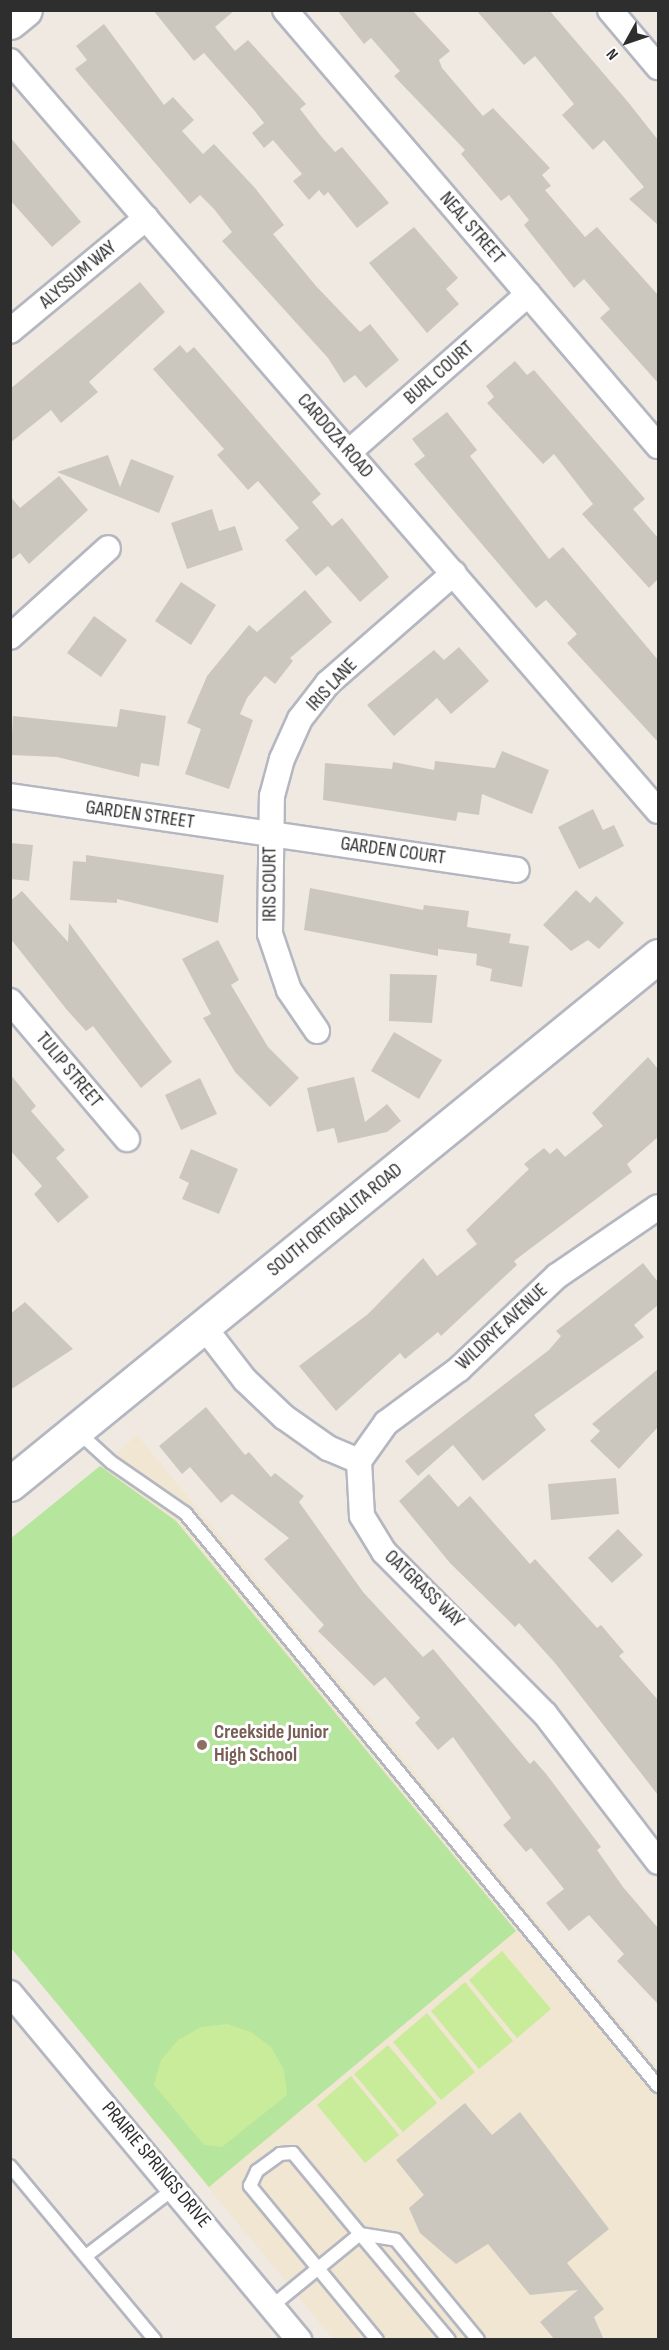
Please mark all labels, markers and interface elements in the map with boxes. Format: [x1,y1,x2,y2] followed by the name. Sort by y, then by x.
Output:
[597,12,657,72] north arrow
[603,45,623,63] text: N
[434,187,510,269] street label: NEAL STREET
[35,236,121,314] street label: ALYSSUM WAY
[399,336,479,410] street label: BURL COURT
[292,389,378,483] street label: CARDOZA ROAD
[302,654,362,716] street label: IRIS LANE
[84,795,196,835] street label: GARDEN STREET
[339,832,447,870] street label: GARDEN COURT
[258,846,282,922] street label: IRIS COURT
[30,1027,108,1113] street label: TULIP STREET
[263,1158,407,1282] street label: SOUTH ORTIGALITA ROAD
[451,1278,553,1376] street label: WILDRYE AVENUE
[379,1545,469,1633] street label: OATGRASS WAY
[214,1721,329,1768] place label: Creekside Junior High School
[195,1738,209,1752] marker: Creekside Junior High School
[96,2097,216,2233] street label: PRAIRIE SPRINGS DRIVE

